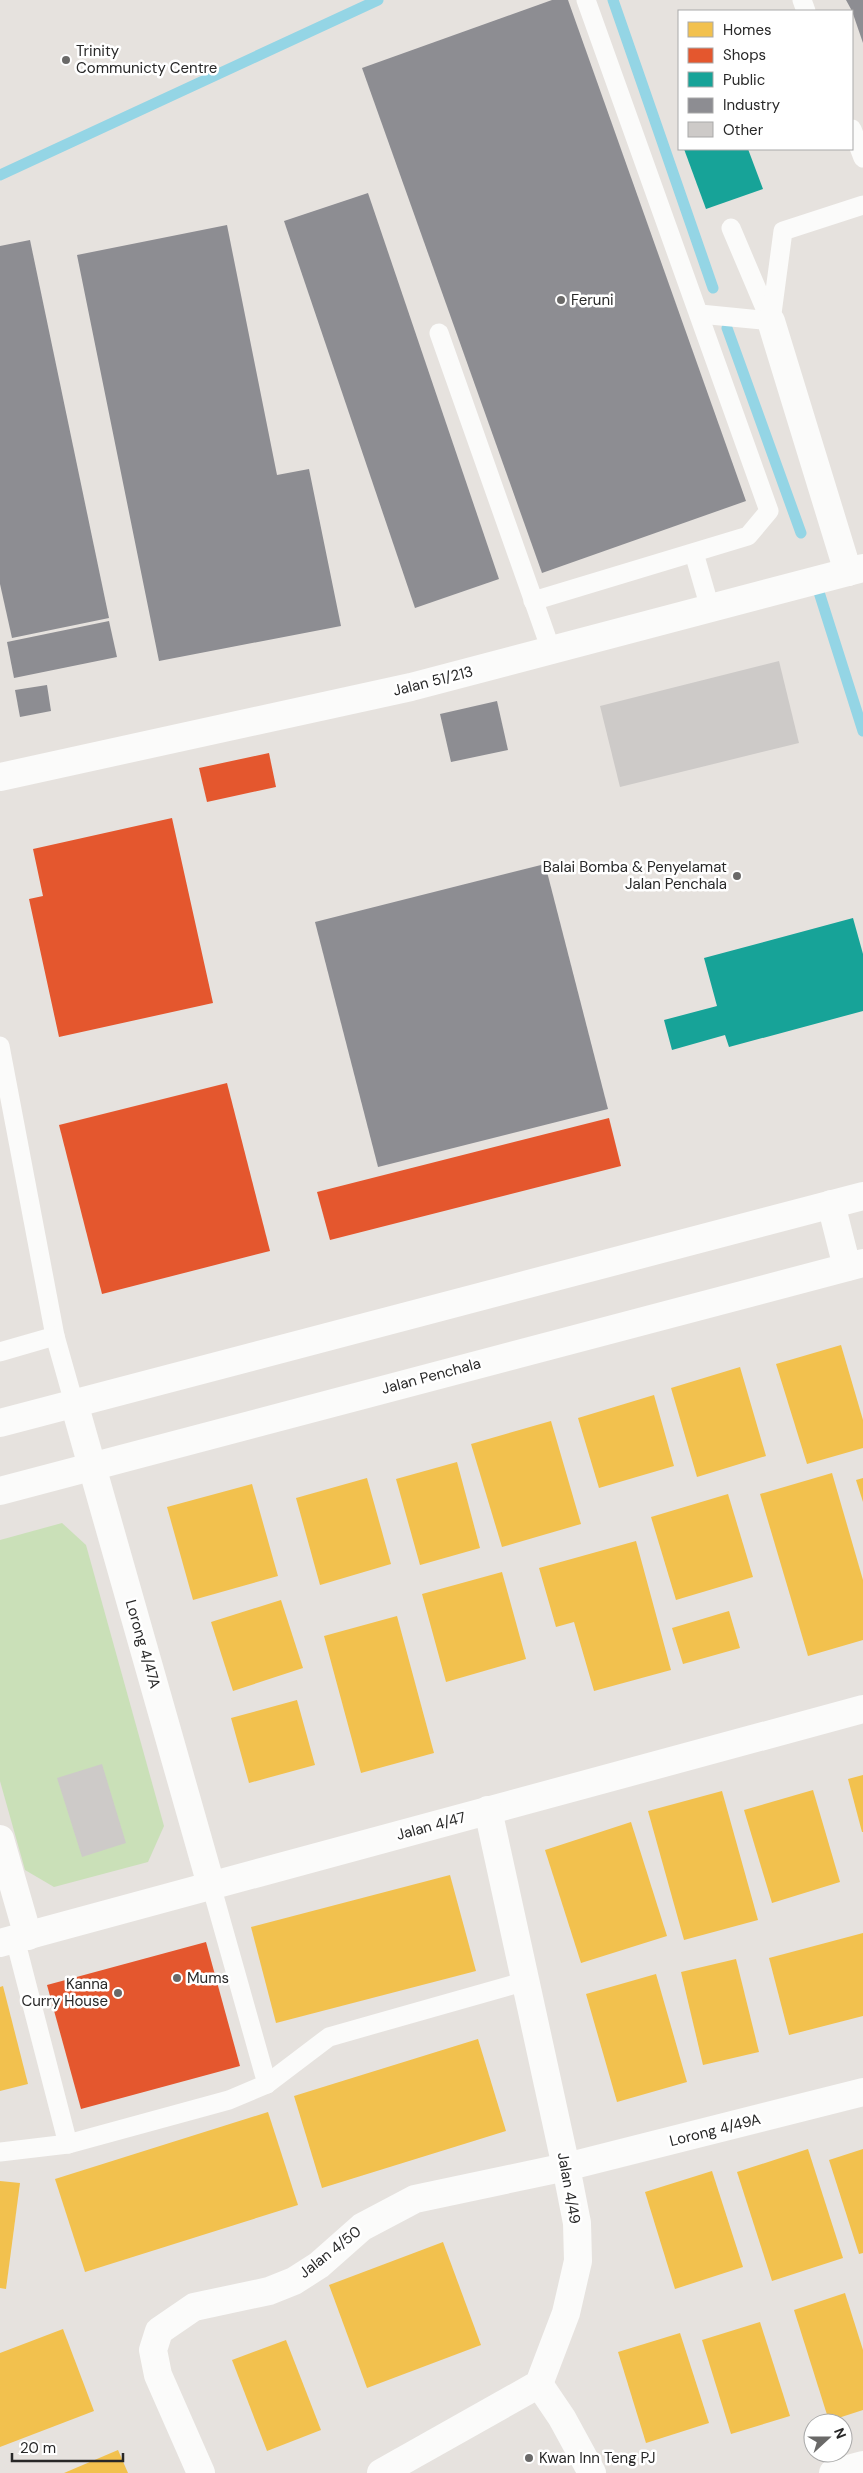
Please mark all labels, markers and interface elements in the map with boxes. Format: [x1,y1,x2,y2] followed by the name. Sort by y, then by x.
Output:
[678,10,853,150] legend
[723,20,772,40] text: Homes
[76,41,217,78] place label: Trinity Communicty Centre
[723,45,766,65] text: Shops
[60,54,72,66] marker: Trinity Communicty Centre
[723,70,765,90] text: Public
[723,95,781,115] text: Industry
[723,120,764,140] text: Other
[571,290,614,310] place label: Feruni
[555,294,567,306] marker: Feruni
[391,661,475,701] street label: Jalan 51/213
[543,857,727,894] place label: Balai Bomba & Penyelamat Jalan Penchala
[731,870,743,882] marker: Balai Bomba & Penyelamat Jalan Penchala
[379,1353,483,1399] street label: Jalan Penchala
[121,1597,165,1691] street label: Lorong 4/47A
[394,1807,468,1845] street label: Jalan 4/47
[187,1968,229,1988] place label: Mums
[171,1972,183,1984] marker: Mums
[21,1974,108,2011] place label: Kanna Curry House
[112,1987,124,1999] marker: Kanna Curry House
[667,2109,763,2151] street label: Lorong 4/49A
[553,2151,585,2225] street label: Jalan 4/49
[295,2221,365,2283] street label: Jalan 4/50
[803,2413,853,2463] north arrow
[830,2425,850,2441] text: N
[12,2430,124,2462] scale bar
[20,2438,56,2458] text: 20 m
[539,2448,656,2468] place label: Kwan Inn Teng PJ
[523,2452,535,2464] marker: Kwan Inn Teng PJ

